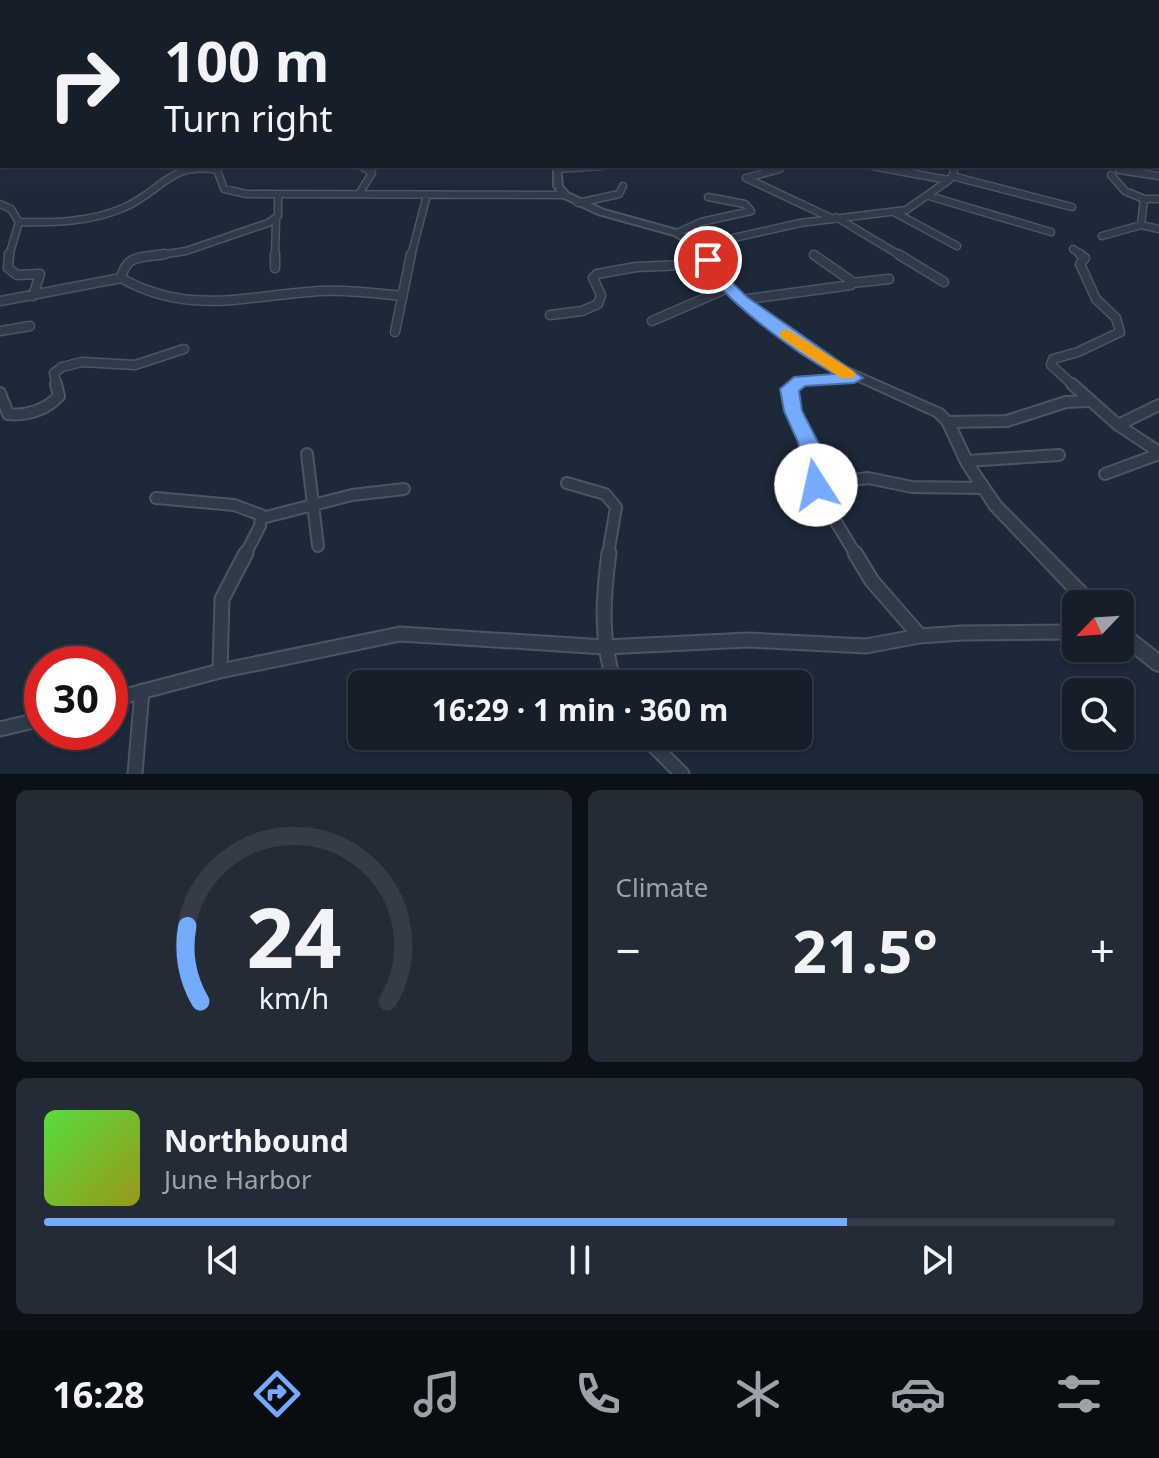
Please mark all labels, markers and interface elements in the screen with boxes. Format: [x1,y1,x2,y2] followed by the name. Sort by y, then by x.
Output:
[164,22,329,98] text: 100 m
[32,32,136,136] icon: right
[164,94,332,143] text: Turn right
[674,226,742,294] pin
[686,238,730,282] icon: arrive
[774,443,858,527] position arrow
[1062,590,1134,662] north arrow
[1062,590,1134,750] map controls
[24,646,128,750] speed limit sign: 30
[1062,678,1134,750] button: search
[432,689,728,730] text: 16:29 · 1 min · 360 m
[616,869,708,905] text: Climate
[246,879,341,992] text: 24
[793,909,938,991] text: 21.5°
[616,920,641,980] text: −
[1090,920,1115,980] text: +
[259,978,329,1017] text: km/h
[164,1120,349,1161] text: Northbound
[164,1161,312,1197] text: June Harbor
[201,1238,245,1282] icon: previous
[558,1238,602,1282] icon: pause
[915,1238,959,1282] icon: next
[249,1366,305,1422] icon: directions
[409,1366,465,1422] icon: music
[570,1366,626,1422] icon: phone
[730,1366,786,1422] icon: climate
[890,1366,946,1422] icon: car
[1051,1366,1107,1422] icon: filters
[52,1370,145,1419] text: 16:28

